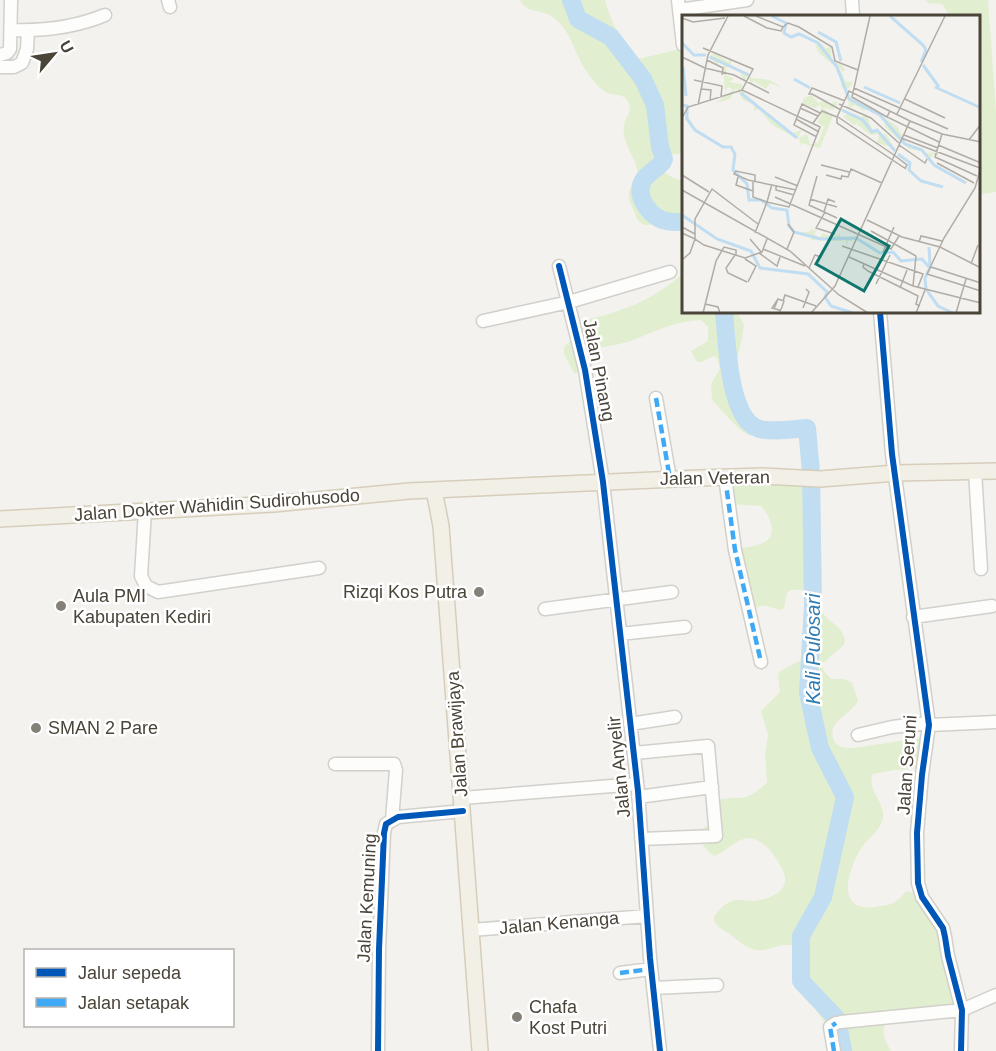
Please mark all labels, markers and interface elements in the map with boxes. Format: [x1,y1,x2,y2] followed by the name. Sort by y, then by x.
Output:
[682,15,981,314] inset map
[24,24,84,84] north arrow
[56,38,77,56] text: U
[579,317,619,423] street label: Jalan Pinang
[660,467,770,489] street label: Jalan Veteran
[73,485,361,525] street label: Jalan Dokter Wahidin Sudirohusodo
[343,582,468,602] place label: Rizqi Kos Putra
[472,585,486,599] marker: Rizqi Kos Putra
[73,586,211,627] place label: Aula PMI Kabupaten Kediri
[802,593,824,705] water label: Kali Pulosari
[54,599,68,613] marker: Aula PMI Kabupaten Kediri
[443,669,471,798] street label: Jalan Brawijaya
[894,714,920,816] street label: Jalan Seruni
[604,715,634,819] street label: Jalan Anyelir
[48,718,158,738] place label: SMAN 2 Pare
[29,721,43,735] marker: SMAN 2 Pare
[354,833,380,963] street label: Jalan Kemuning
[498,908,621,938] street label: Jalan Kenanga
[24,949,234,1027] legend
[78,963,182,983] text: Jalur sepeda
[78,993,190,1013] text: Jalan setapak
[529,997,607,1038] place label: Chafa Kost Putri
[510,1010,524,1024] marker: Chafa Kost Putri

